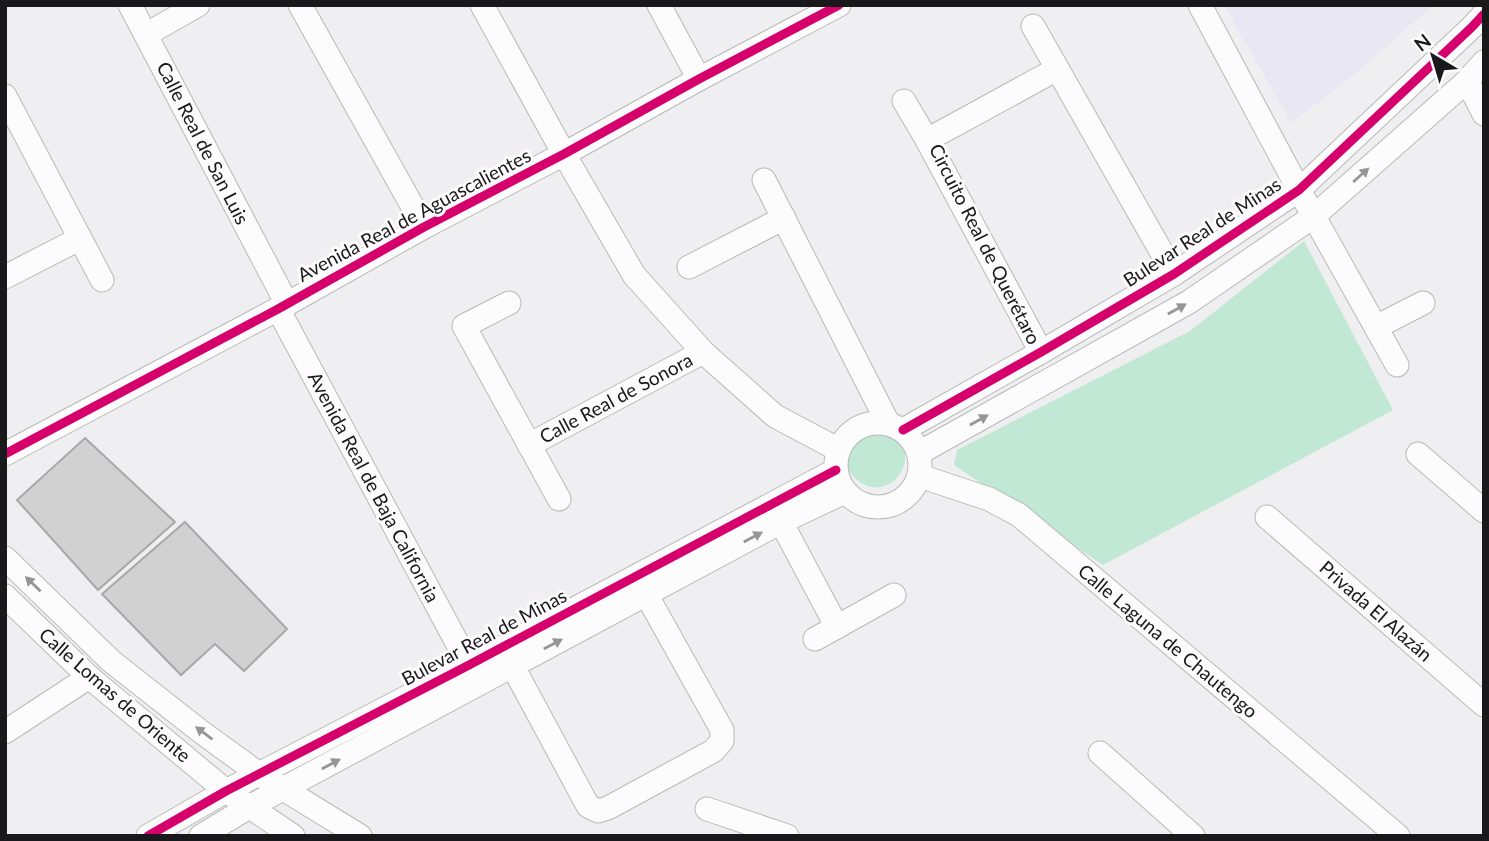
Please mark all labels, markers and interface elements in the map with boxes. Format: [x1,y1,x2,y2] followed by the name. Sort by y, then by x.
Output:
[1398,21,1468,91] north arrow
[1409,29,1435,56] text: N
[152,58,254,228] street label: Calle Real de San Luis
[925,140,1046,348] street label: Circuito Real de Querétaro
[293,143,534,286] street label: Avenida Real de Aguascalientes
[1352,167,1370,183] one-way arrow
[1119,172,1285,291] street label: Bulevar Real de Minas
[1168,303,1188,315] one-way arrow
[535,347,696,448] street label: Calle Real de Sonora
[304,368,445,606] street label: Avenida Real de Baja California
[969,414,989,426] one-way arrow
[744,531,764,543] one-way arrow
[1315,555,1437,666] street label: Privada El Alazán
[1074,559,1263,722] street label: Calle Laguna de Chautengo
[24,576,41,593] one-way arrow
[397,583,570,690] street label: Bulevar Real de Minas
[35,623,196,767] street label: Calle Lomas de Oriente
[543,638,563,650] one-way arrow
[195,727,213,741] one-way arrow
[321,758,341,769] one-way arrow

